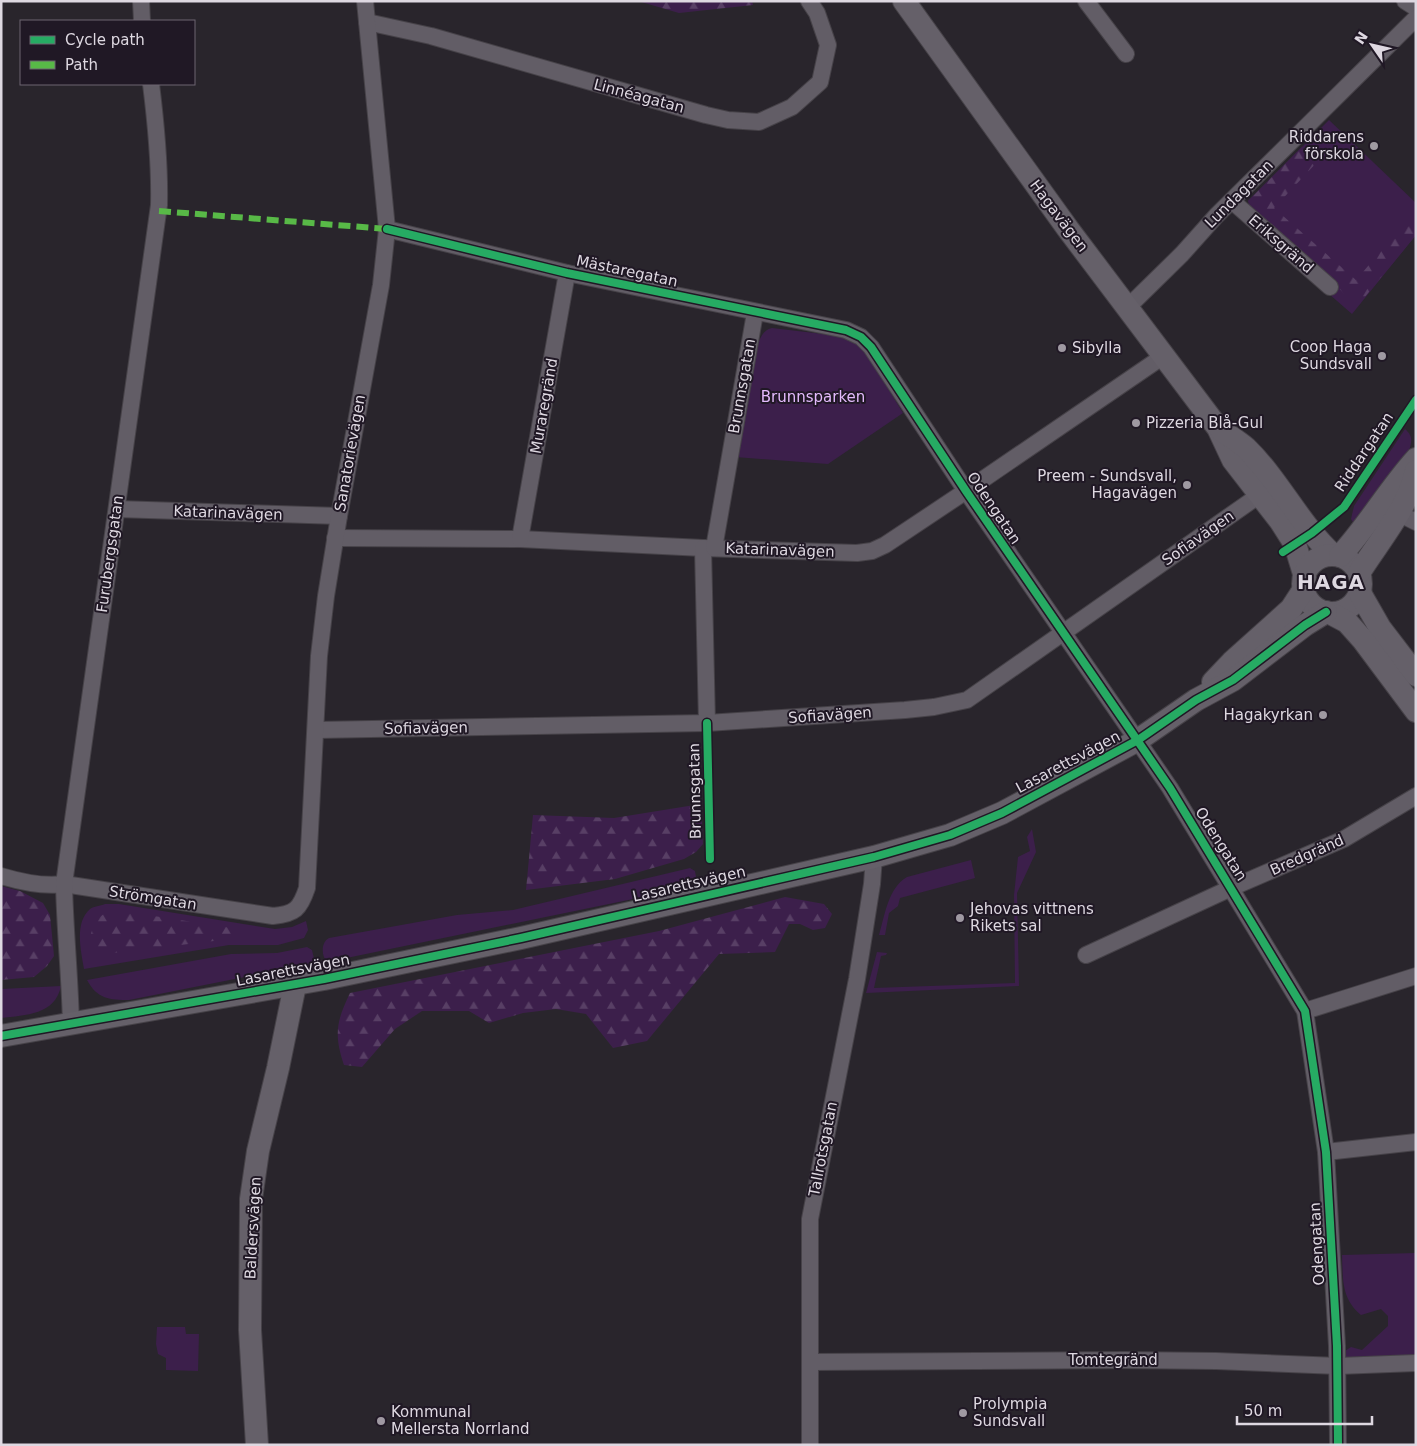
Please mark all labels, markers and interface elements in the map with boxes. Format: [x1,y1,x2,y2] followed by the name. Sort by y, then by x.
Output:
[20,20,195,85] legend
[1347,20,1397,70] north arrow
[1351,28,1371,47] text: N
[65,31,145,49] text: Cycle path
[65,56,98,74] text: Path
[592,75,686,117] street label: Linnéagatan
[1289,128,1364,163] place label: Riddarens förskola
[1368,140,1380,152] marker: Riddarens förskola
[1201,156,1277,232] street label: Lundagatan
[1026,176,1092,256] street label: Hagavägen
[1245,211,1317,277] street label: Eriksgränd
[575,251,679,291] street label: Mästaregatan
[725,337,759,435] street label: Brunnsgatan
[1290,338,1372,373] place label: Coop Haga Sundsvall
[1072,339,1122,357] place label: Sibylla
[1056,342,1068,354] marker: Sibylla
[1376,350,1388,362] marker: Coop Haga Sundsvall
[527,357,561,455] street label: Muraregränd
[761,388,865,406] park label: Brunnsparken
[331,393,369,513] street label: Sanatorievägen
[1331,409,1397,495] street label: Riddargatan
[1146,414,1263,432] place label: Pizzeria Blå-Gul
[1130,417,1142,429] marker: Pizzeria Blå-Gul
[1037,467,1177,502] place label: Preem - Sundsvall, Hagavägen
[963,468,1025,548] street label: Odengatan
[1181,479,1193,491] marker: Preem - Sundsvall, Hagavägen
[93,494,127,614] street label: Furubergsgatan
[173,502,283,524] street label: Katarinavägen
[1159,507,1237,569] street label: Sofiavägen
[725,539,835,561] street label: Katarinavägen
[1297,570,1365,594] district label: HAGA
[788,703,872,727] street label: Sofiavägen
[1223,706,1313,724] place label: Hagakyrkan
[1317,709,1329,721] marker: Hagakyrkan
[384,718,468,738] street label: Sofiavägen
[1013,727,1123,797] street label: Lasarettsvägen
[685,743,705,839] street label: Brunnsgatan
[1191,804,1251,884] street label: Odengatan
[1267,831,1347,879] street label: Bredgränd
[631,862,747,906] street label: Lasarettsvägen
[108,882,198,914] street label: Strömgatan
[969,900,1094,935] place label: Jehovas vittnens Rikets sal
[954,912,966,924] marker: Jehovas vittnens Rikets sal
[235,950,351,990] street label: Lasarettsvägen
[805,1100,841,1199] street label: Tallrotsgatan
[241,1176,265,1280] street label: Baldersvägen
[1306,1202,1328,1286] street label: Odengatan
[1067,1351,1158,1369] street label: Tomtegränd
[1237,1394,1372,1426] scale bar
[973,1395,1047,1430] place label: Prolympia Sundsvall
[1244,1402,1282,1420] text: 50 m
[391,1403,529,1438] place label: Kommunal Mellersta Norrland
[957,1407,969,1419] marker: Prolympia Sundsvall
[375,1415,387,1427] marker: Kommunal Mellersta Norrland

